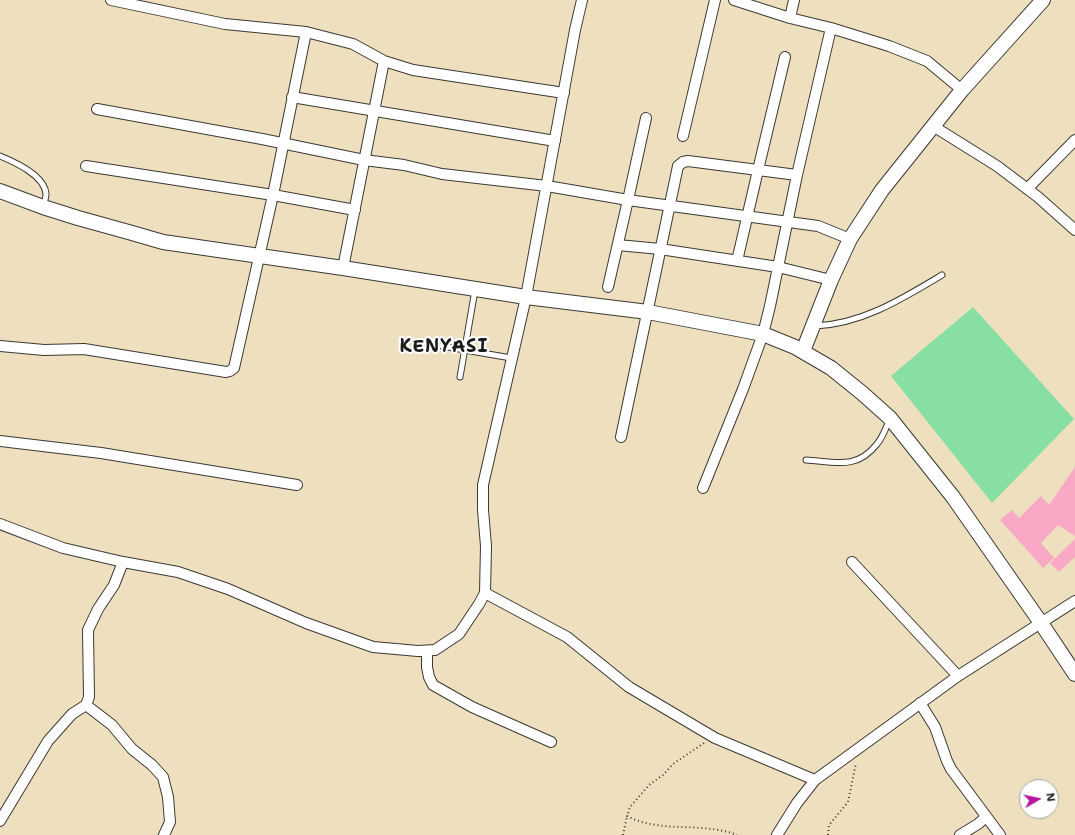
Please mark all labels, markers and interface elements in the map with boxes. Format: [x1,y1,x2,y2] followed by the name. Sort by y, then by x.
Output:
[399,336,489,358] district label: KENYASI
[1019,779,1059,819] north arrow
[1042,792,1058,803] text: N

